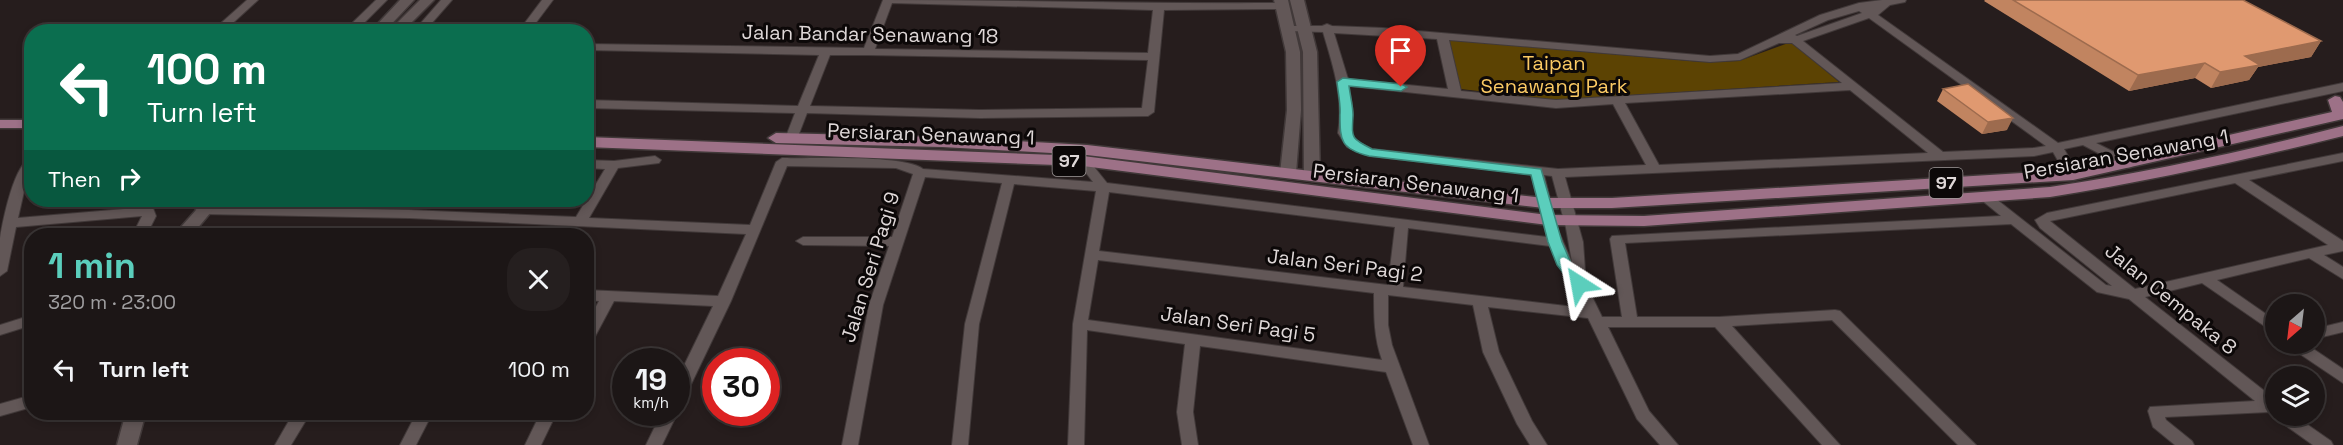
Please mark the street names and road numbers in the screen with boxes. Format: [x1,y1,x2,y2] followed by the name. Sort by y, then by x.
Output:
[741,19,999,49] street label: Jalan Bandar Senawang 18
[827,117,1035,151] street label: Persiaran Senawang 1
[2022,123,2230,185] street label: Persiaran Senawang 1
[1052,146,1086,176] road number: 97
[1311,157,1521,209] street label: Persiaran Senawang 1
[1930,168,1962,198] road number: 97
[835,188,905,346] street label: Jalan Seri Pagi 9
[2100,238,2242,360] street label: Jalan Cempaka 8
[1266,243,1424,287] street label: Jalan Seri Pagi 2
[1159,300,1317,348] street label: Jalan Seri Pagi 5

